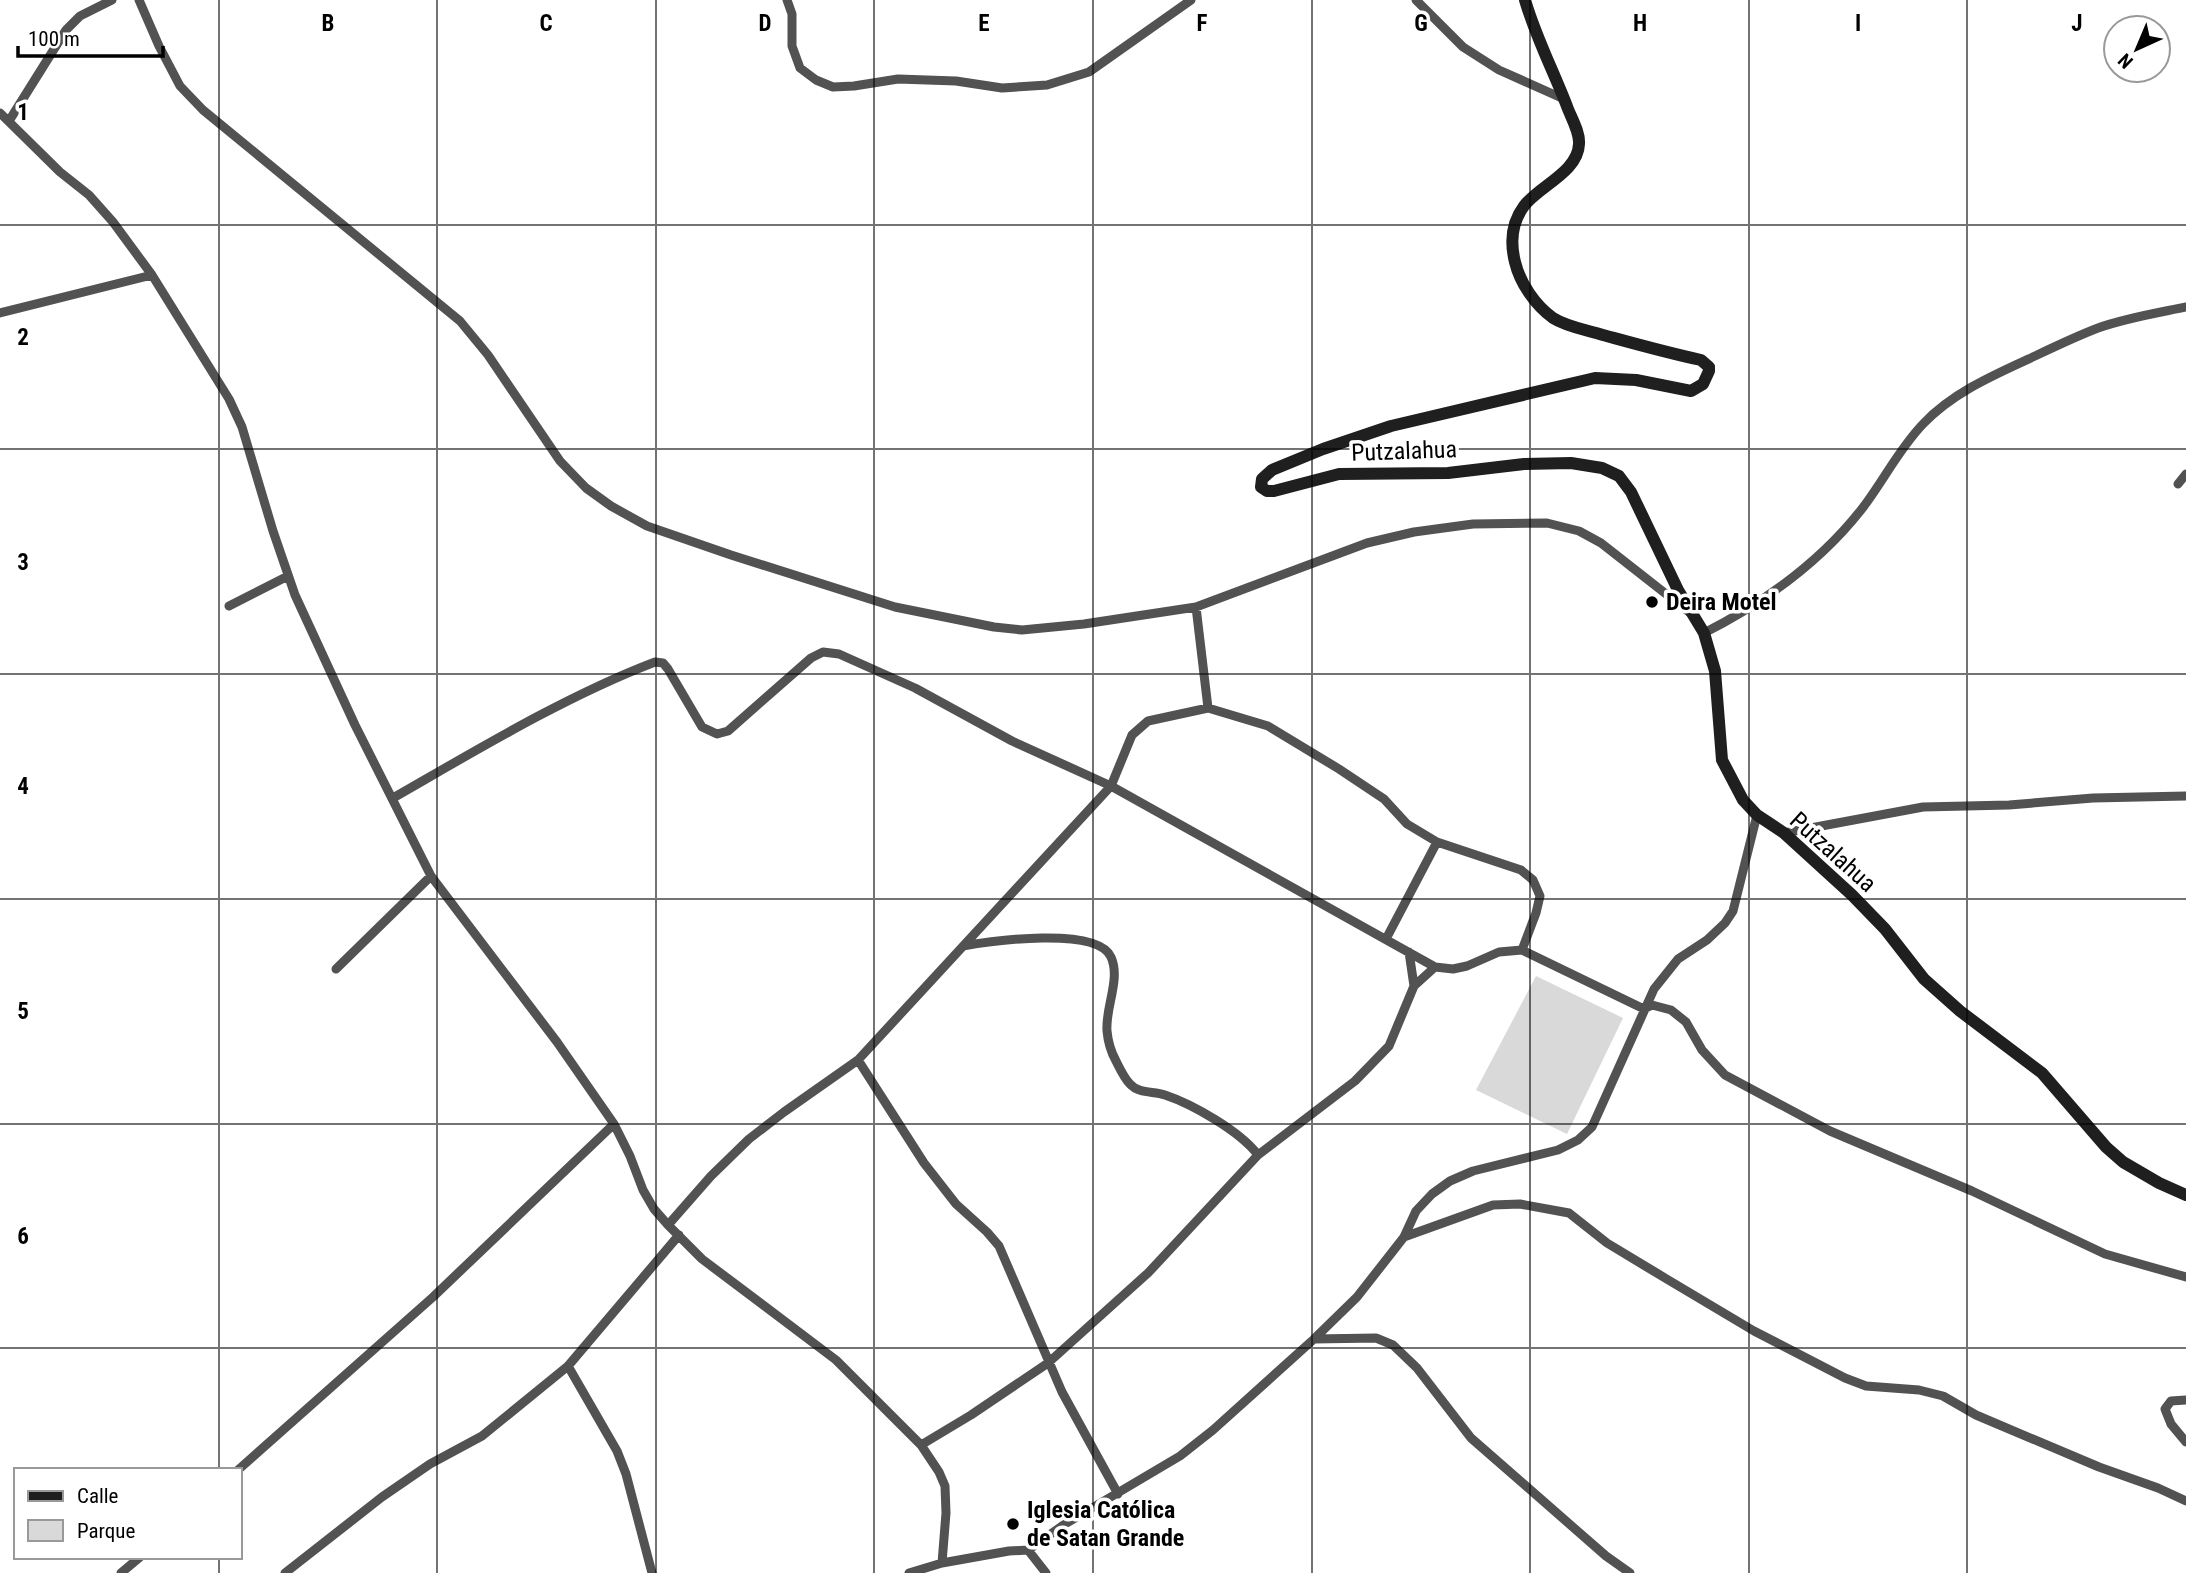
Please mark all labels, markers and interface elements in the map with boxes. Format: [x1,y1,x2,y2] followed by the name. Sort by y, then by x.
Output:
[322,10,334,37] text: B
[539,10,553,37] text: C
[759,10,772,37] text: D
[978,10,990,37] text: E
[1197,10,1208,37] text: F
[1414,10,1428,37] text: G
[1633,10,1647,37] text: H
[1855,10,1861,37] text: I
[2071,10,2083,37] text: J
[18,14,163,58] scale bar
[2102,14,2172,84] north arrow
[28,27,80,51] text: 100 m
[2113,49,2138,73] text: N
[17,99,29,126] text: 1
[17,324,29,351] text: 2
[1351,435,1457,467] street label: Putzalahua
[17,549,29,576] text: 3
[1666,588,1777,616] place label: Deira Motel
[1644,594,1660,610] marker: Deira Motel
[17,773,29,800] text: 4
[1784,806,1882,898] street label: Putzalahua
[17,998,29,1025] text: 5
[17,1223,29,1250] text: 6
[14,1468,242,1559] legend
[77,1484,119,1508] text: Calle
[1027,1496,1184,1552] place label: Iglesia Católica de Satan Grande
[1005,1516,1021,1532] marker: Iglesia Católica de Satan Grande
[77,1519,135,1543] text: Parque

